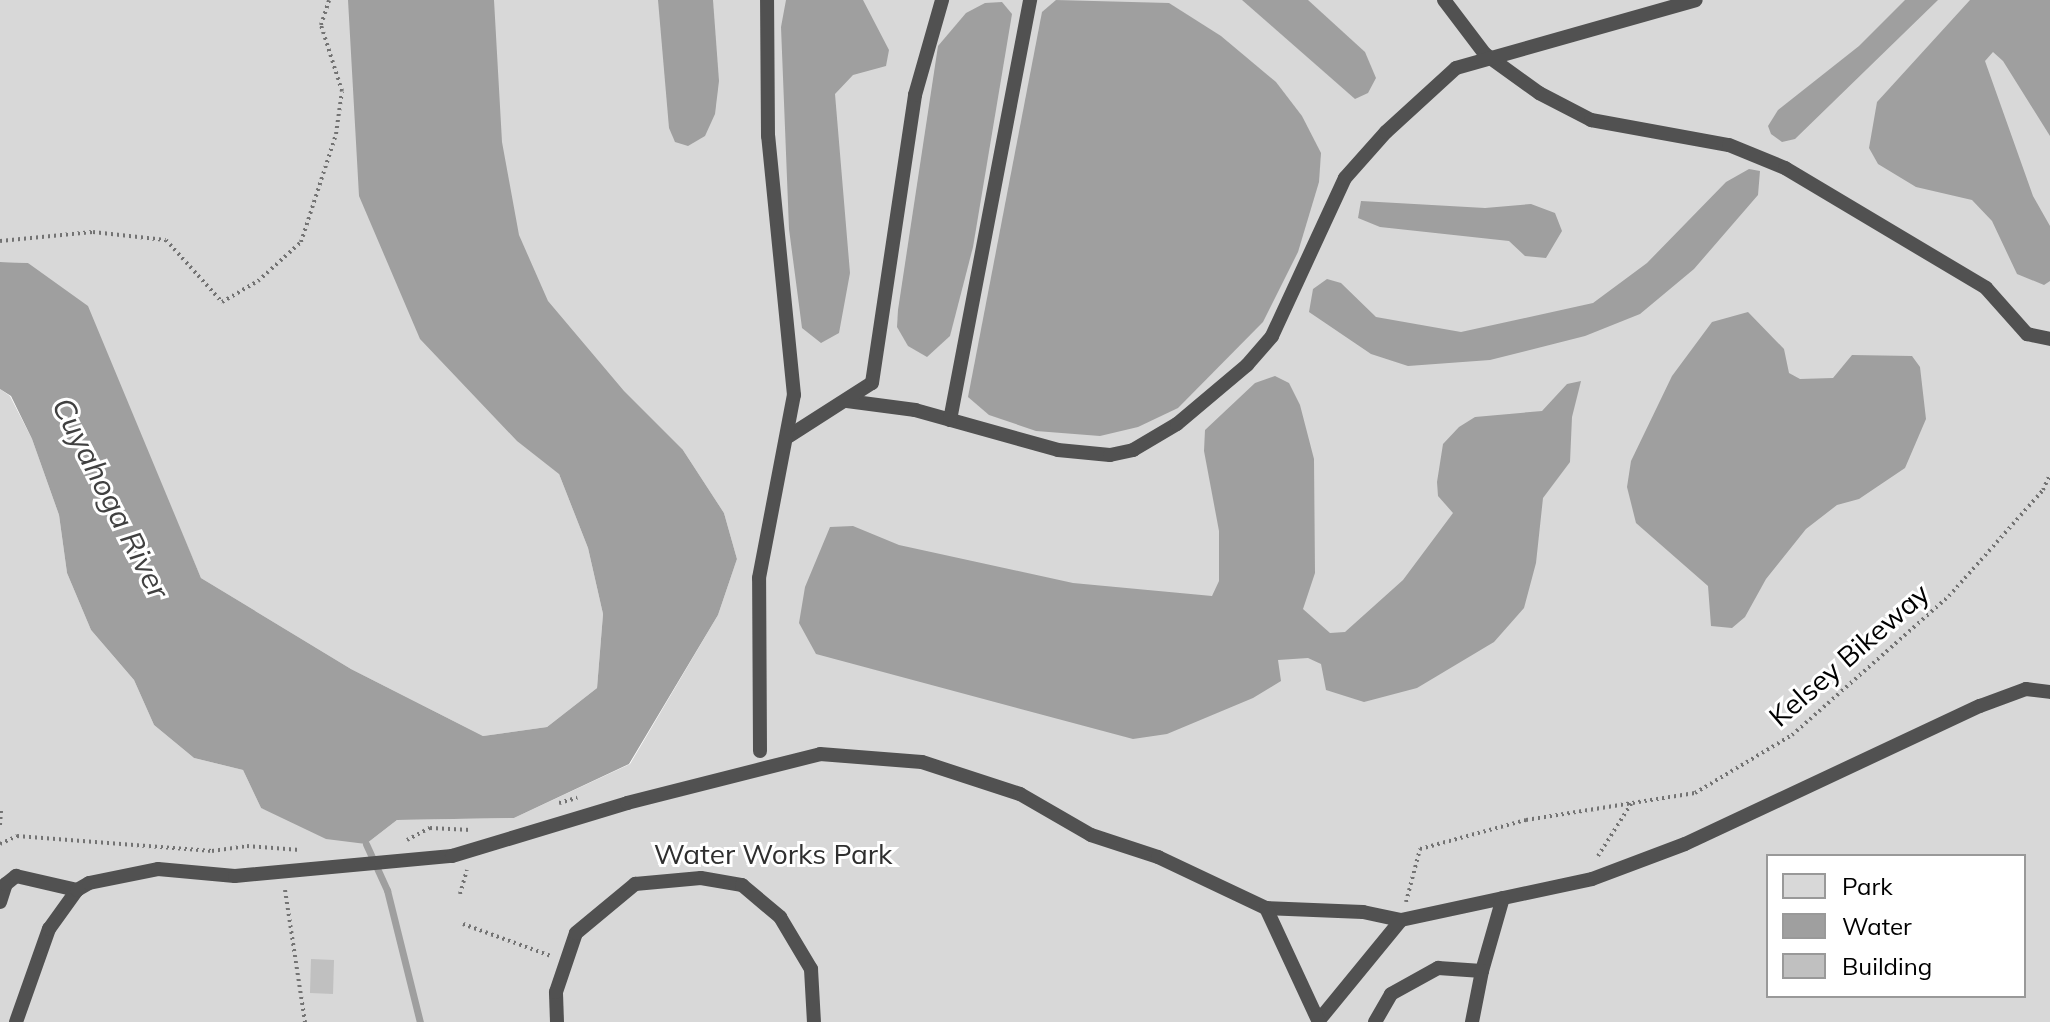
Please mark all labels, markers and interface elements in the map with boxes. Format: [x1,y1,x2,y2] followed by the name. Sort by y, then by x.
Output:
[45,392,177,604] water label: Cuyahoga River
[1762,576,1936,734] street label: Kelsey Bikeway
[654,837,892,871] park label: Water Works Park
[1766,854,2026,998] legend
[1842,871,1893,901] text: Park
[1842,911,1912,941] text: Water
[1842,951,1932,981] text: Building

